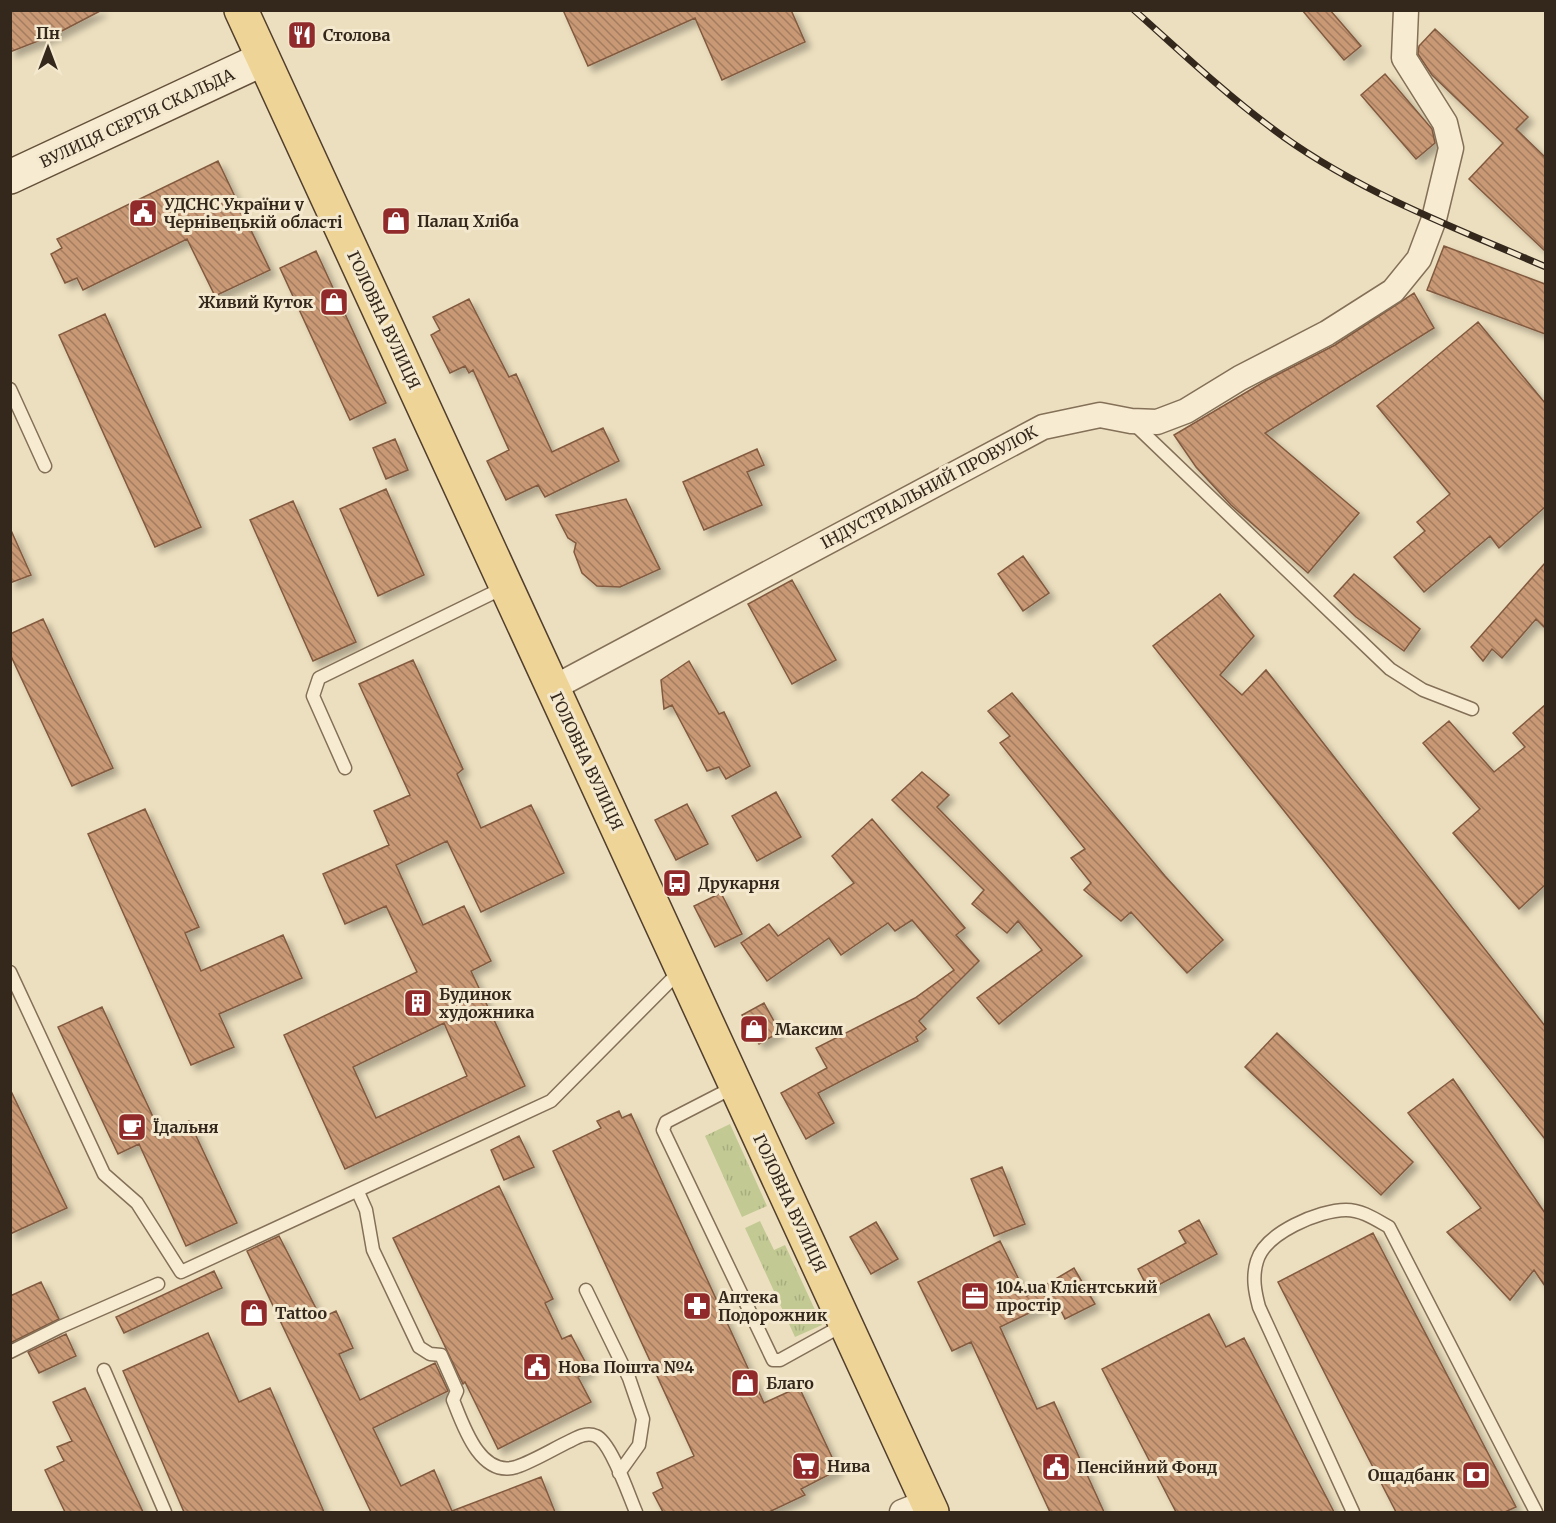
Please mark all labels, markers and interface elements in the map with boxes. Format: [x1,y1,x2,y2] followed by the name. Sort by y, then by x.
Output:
[18,18,78,78] north arrow
[286,19,318,51] restaurant icon: Столова
[36,23,60,43] text: Пн
[323,25,391,45] place label: Столова
[37,64,238,172] street label: ВУЛИЦЯ СЕРГІЯ СКАЛЬДА
[163,194,343,232] place label: УДСНС України у Чернівецькій області
[127,197,159,229] public building icon: УДСНС України у Чернівецькій області
[380,205,412,237] shop icon: Палац Хліба
[417,211,519,231] place label: Палац Хліба
[343,248,425,392] street label: ГОЛОВНА ВУЛИЦЯ
[318,286,350,318] shop icon: Живий Куток
[198,292,313,312] place label: Живий Куток
[817,421,1041,553] street label: ІНДУСТРІАЛЬНИЙ ПРОВУЛОК
[546,689,628,833] street label: ГОЛОВНА ВУЛИЦЯ
[661,867,693,899] bus stop icon: Друкарня
[698,873,780,893] place label: Друкарня
[439,984,534,1022] place label: Будинок художника
[402,987,434,1019] building icon: Будинок художника
[738,1013,770,1045] shop icon: Максим
[775,1019,844,1039] place label: Максим
[116,1111,148,1143] cafe icon: Їдальня
[153,1117,219,1137] place label: Їдальня
[749,1131,831,1275] street label: ГОЛОВНА ВУЛИЦЯ
[996,1277,1157,1315] place label: 104.ua Клієнтський простір
[959,1280,991,1312] office icon: 104.ua Клієнтський простір
[717,1287,828,1325] place label: Аптека Подорожник
[681,1290,713,1322] pharmacy icon: Аптека Подорожник
[238,1297,270,1329] shop icon: Tattoo
[275,1303,328,1323] place label: Tattoo
[521,1351,553,1383] public building icon: Нова Пошта №4
[558,1357,694,1377] place label: Нова Пошта №4
[729,1367,761,1399] shop icon: Благо
[766,1373,814,1393] place label: Благо
[790,1450,822,1482] supermarket icon: Нива
[1040,1451,1072,1483] public building icon: Пенсійний Фонд
[827,1456,870,1476] place label: Нива
[1077,1457,1218,1477] place label: Пенсійний Фонд
[1460,1459,1492,1491] bank icon: Ощадбанк
[1368,1465,1455,1485] place label: Ощадбанк

